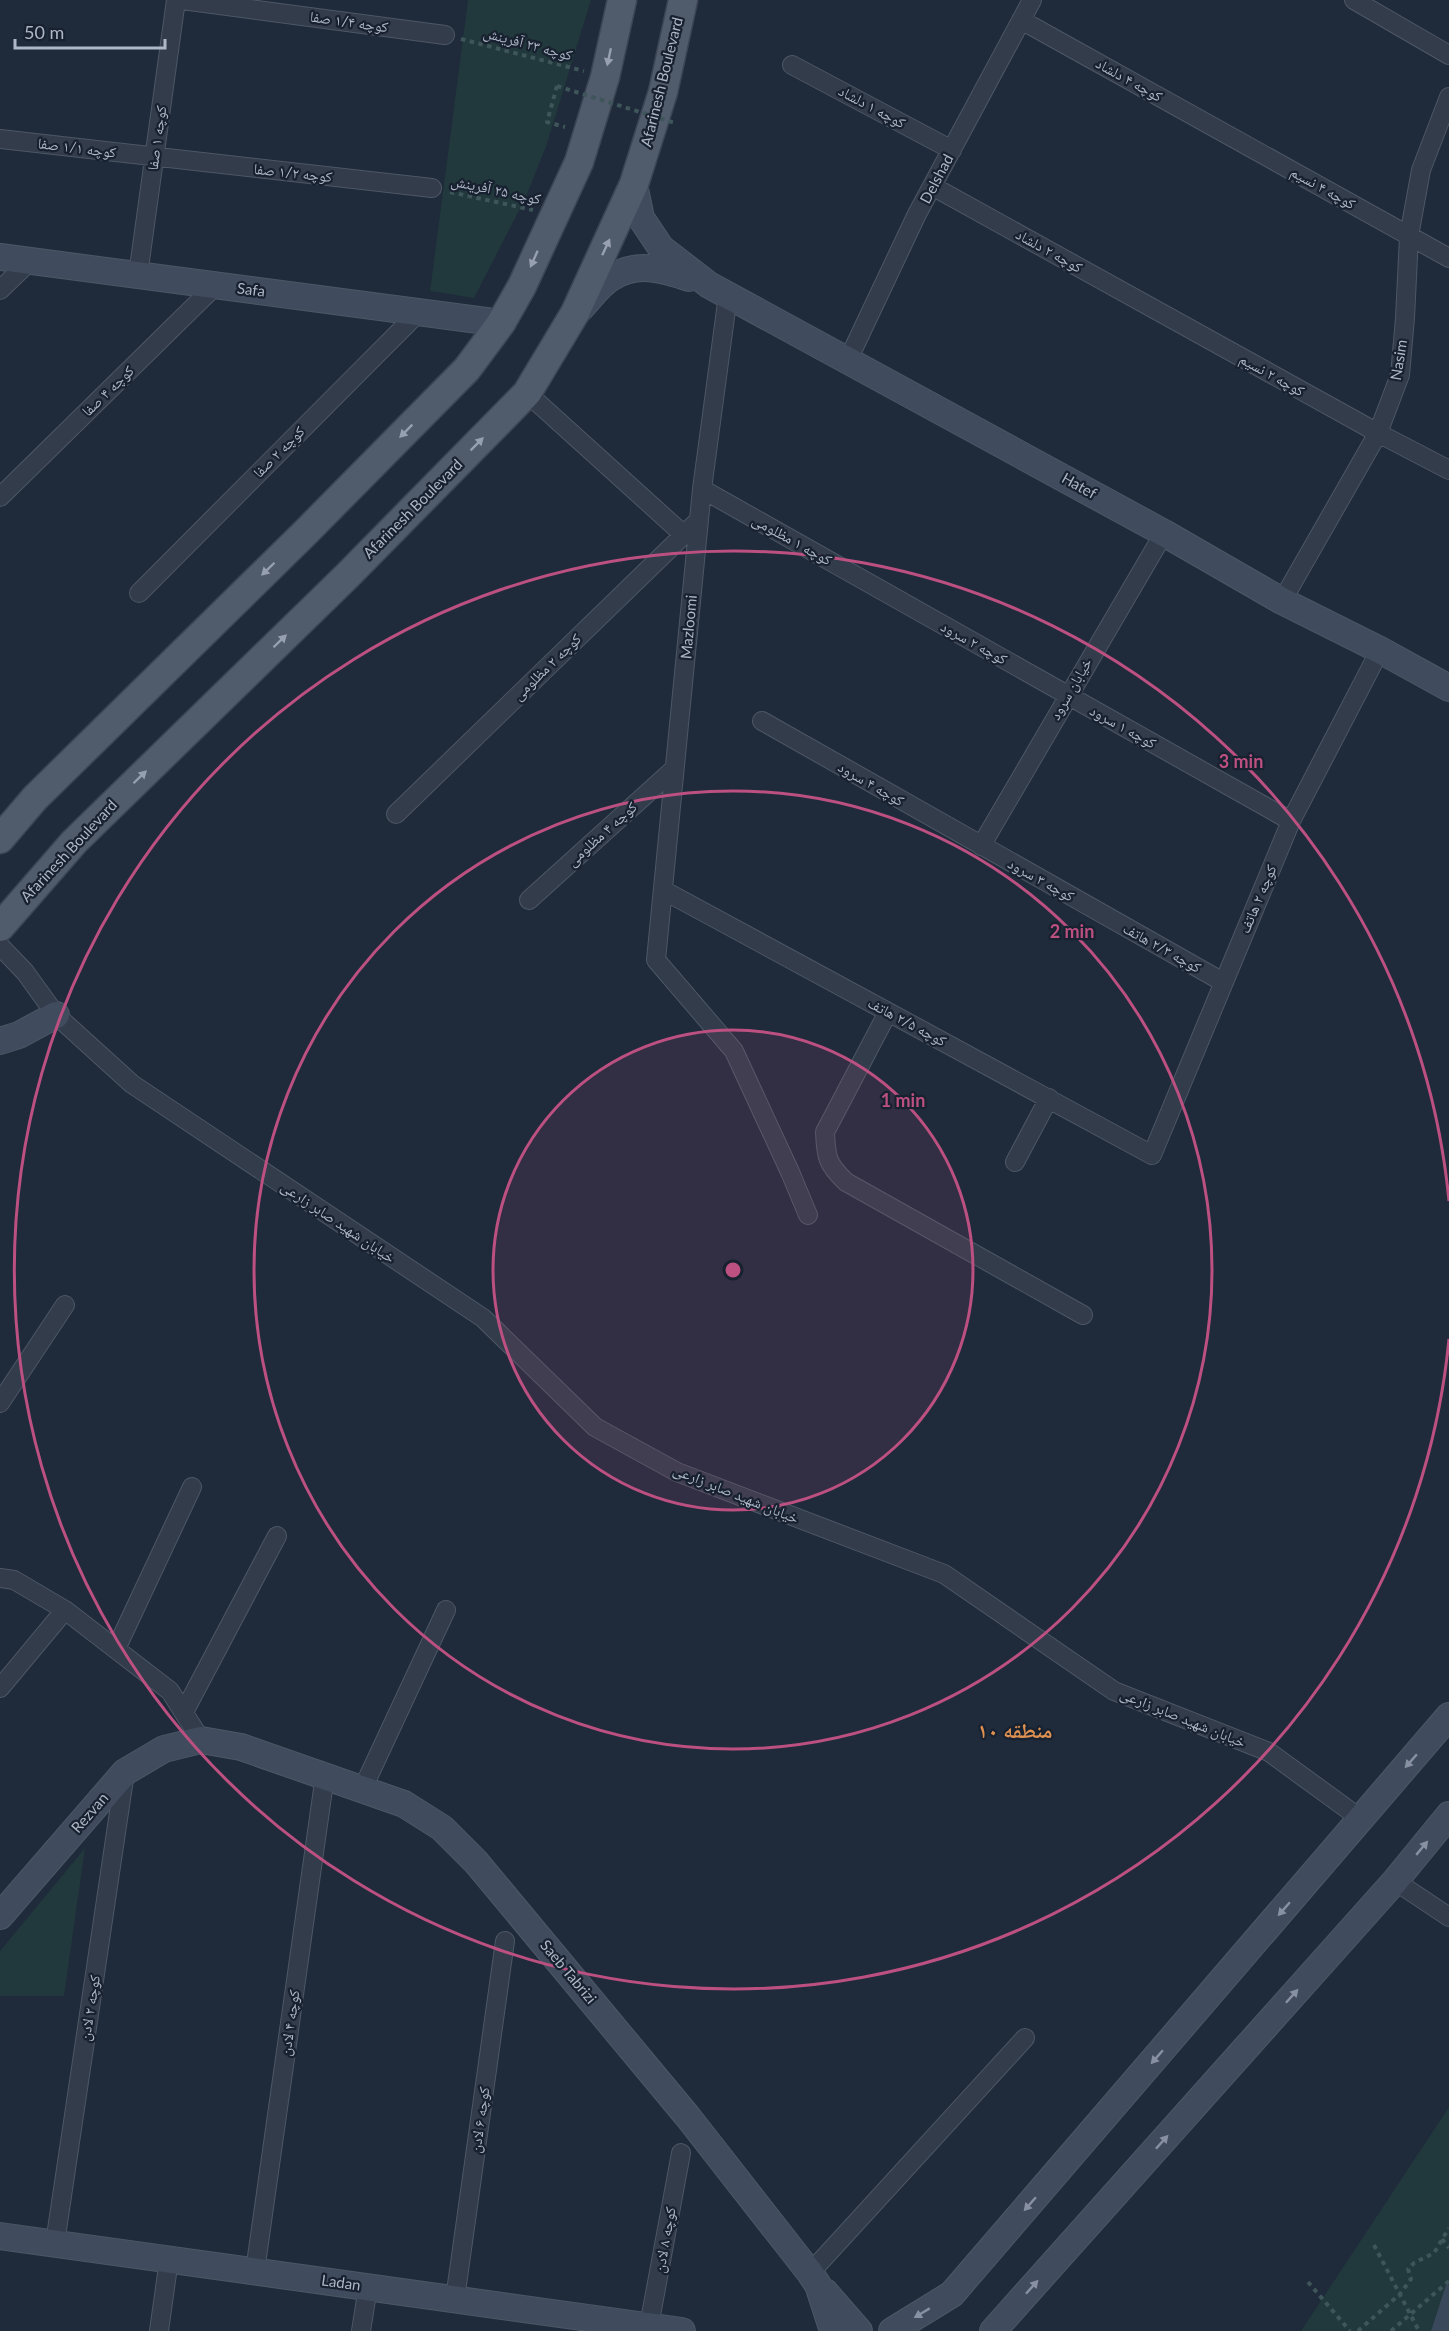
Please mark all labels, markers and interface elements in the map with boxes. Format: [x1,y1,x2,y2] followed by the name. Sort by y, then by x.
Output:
[309,7,389,36] street label: کوچه ۱/۴ صفا
[15,12,165,50] scale bar
[636,15,686,148] street label: Afarinesh Boulevard
[24,21,64,43] text: 50 m
[481,23,575,65] street label: کوچه ۲۳ آفرینش
[604,48,614,66] one-way arrow
[1093,53,1166,106] street label: کوچه ۴ دلشاد
[835,81,909,132] street label: کوچه ۱ دلشاد
[143,104,170,172] street label: کوچه ۱ صفا
[37,133,117,162] street label: کوچه ۱/۱ صفا
[916,151,957,206] street label: Delshad
[253,159,333,186] street label: کوچه ۱/۲ صفا
[1287,162,1359,214] street label: کوچه ۴ نسیم
[449,171,543,209] street label: کوچه ۲۵ آفرینش
[1013,224,1086,277] street label: کوچه ۲ دلشاد
[601,239,610,256] one-way arrow
[530,251,539,268] one-way arrow
[236,278,266,300] street label: Safa
[1386,338,1410,382] street label: Nasim
[1236,349,1308,401] street label: کوچه ۲ نسیم
[78,361,138,420] street label: کوچه ۴ صفا
[249,422,308,481] street label: کوچه ۲ صفا
[399,423,413,438] one-way arrow
[470,436,484,451] one-way arrow
[359,455,466,562] street label: Afarinesh Boulevard
[1059,468,1101,502] street label: Hatef
[749,510,835,570] street label: کوچه ۱ مظلومی
[262,561,276,575] one-way arrow
[676,594,700,660] street label: Mazloomi
[938,617,1011,669] street label: کوچه ۲ سرود
[508,629,586,705] street label: کوچه ۲ مظلومی
[272,634,286,648] one-way arrow
[1045,654,1097,724] street label: خیابان سرود
[1087,701,1160,753] street label: کوچه ۱ سرود
[1219,750,1263,772] text: 3 min
[835,757,908,810] street label: کوچه ۴ سرود
[133,770,148,784] one-way arrow
[16,796,120,905] street label: Afarinesh Boulevard
[563,797,641,871] street label: کوچه ۴ مظلومی
[1005,854,1078,906] street label: کوچه ۳ سرود
[1235,862,1281,936] street label: کوچه ۲ هاتف
[1120,918,1205,977] street label: کوچه ۲/۳ هاتف
[1050,920,1094,942] text: 2 min
[865,993,950,1050] street label: کوچه ۲/۵ هاتف
[881,1089,925,1111] text: 1 min
[277,1176,399,1268] street label: خیابان شهید صابر زارعی
[723,1260,743,1280] centre of rings
[670,1460,802,1529] street label: خیابان شهید صابر زارعی
[1117,1684,1249,1753] street label: خیابان شهید صابر زارعی
[978,1717,1052,1742] district label: منطقه ۱۰
[1405,1753,1418,1768] one-way arrow
[67,1789,111,1836] street label: Rezvan
[1415,1841,1428,1856] one-way arrow
[1278,1901,1291,1916] one-way arrow
[537,1936,601,2007] street label: Saeb Tabrizi
[75,1973,105,2043] street label: کوچه ۲ لادن
[275,1989,305,2057] street label: کوچه ۴ لادن
[1285,1989,1298,2004] one-way arrow
[1150,2049,1163,2064] one-way arrow
[465,2086,495,2154] street label: کوچه ۶ لادن
[1155,2135,1168,2150] one-way arrow
[1023,2196,1036,2212] one-way arrow
[649,2205,681,2275] street label: کوچه ۸ لادن
[320,2270,362,2294] street label: Ladan
[1025,2280,1039,2295] one-way arrow
[914,2307,930,2318] one-way arrow

